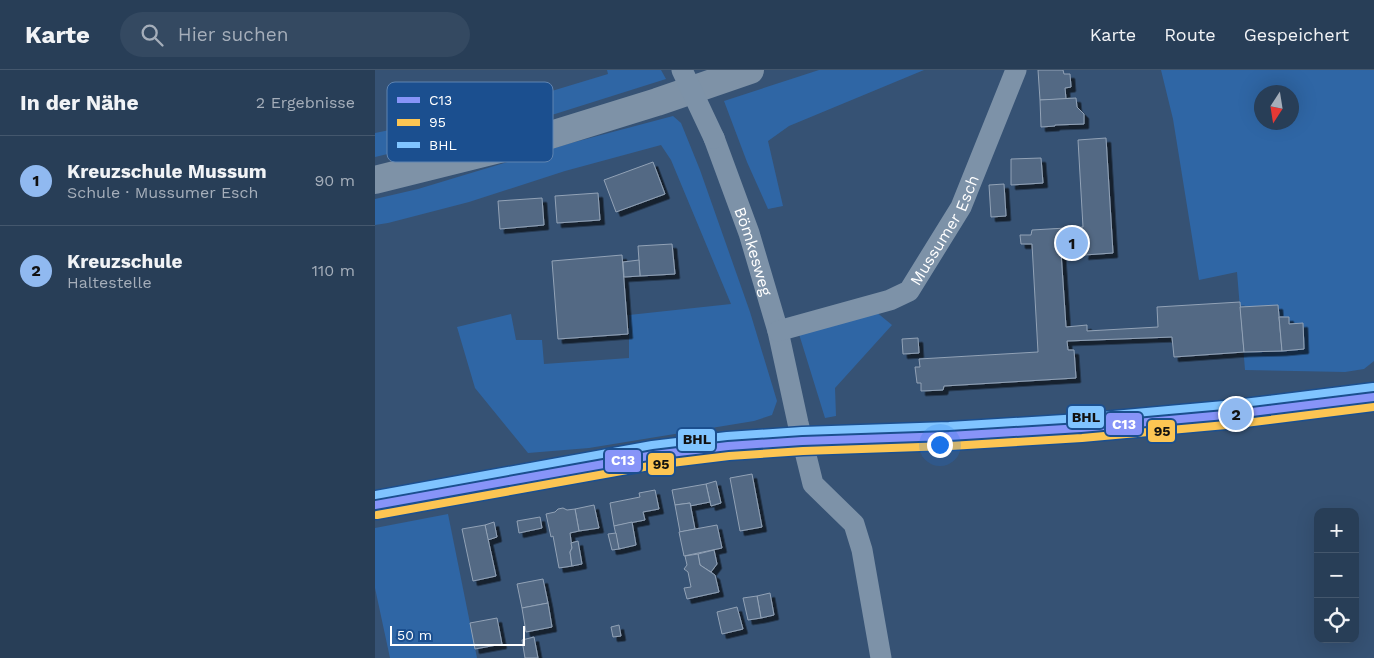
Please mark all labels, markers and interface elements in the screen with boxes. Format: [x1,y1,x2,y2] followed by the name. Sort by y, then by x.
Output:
[120,12,470,57] search box
[25,21,90,49] text: Karte
[138,21,166,49] icon: search
[178,23,288,46] text: Hier suchen
[1090,24,1136,45] text: Karte
[1164,24,1216,45] text: Route
[1244,24,1349,45] text: Gespeichert
[387,82,553,162] legend
[1254,85,1299,130] north arrow
[20,90,139,115] text: In der Nähe
[429,92,452,108] text: C13
[256,93,355,112] text: 2 Ergebnisse
[429,114,446,130] text: 95
[429,137,457,153] text: BHL
[67,160,267,183] text: Kreuzschule Mussum
[33,171,39,190] text: 1
[314,171,355,190] text: 90 m
[906,172,982,288] street label: Mussumer Esch
[67,183,258,202] text: Schule · Mussumer Esch
[731,204,777,298] street label: Bömkesweg
[1056,224,1088,262] pin: 1
[67,250,182,273] text: Kreuzschule
[31,261,41,280] text: 2
[312,261,355,280] text: 110 m
[67,273,152,292] text: Haltestelle
[1220,395,1252,433] pin: 2
[1067,405,1105,429] line badge: BHL
[1072,409,1101,425] text: BHL
[1105,412,1143,436] line badge: C13
[1112,416,1136,432] text: C13
[1147,419,1176,443] line badge: 95
[1154,423,1170,439] text: 95
[677,428,716,452] line badge: BHL
[683,431,712,447] text: BHL
[927,432,953,458] your location
[604,449,642,473] line badge: C13
[611,452,635,468] text: C13
[647,452,675,476] line badge: 95
[653,456,669,472] text: 95
[1314,508,1359,643] map controls
[1314,508,1359,553] button: +
[1314,553,1359,598] button: −
[1314,598,1359,643] button: locate
[390,623,525,646] scale bar
[397,627,432,643] text: 50 m

